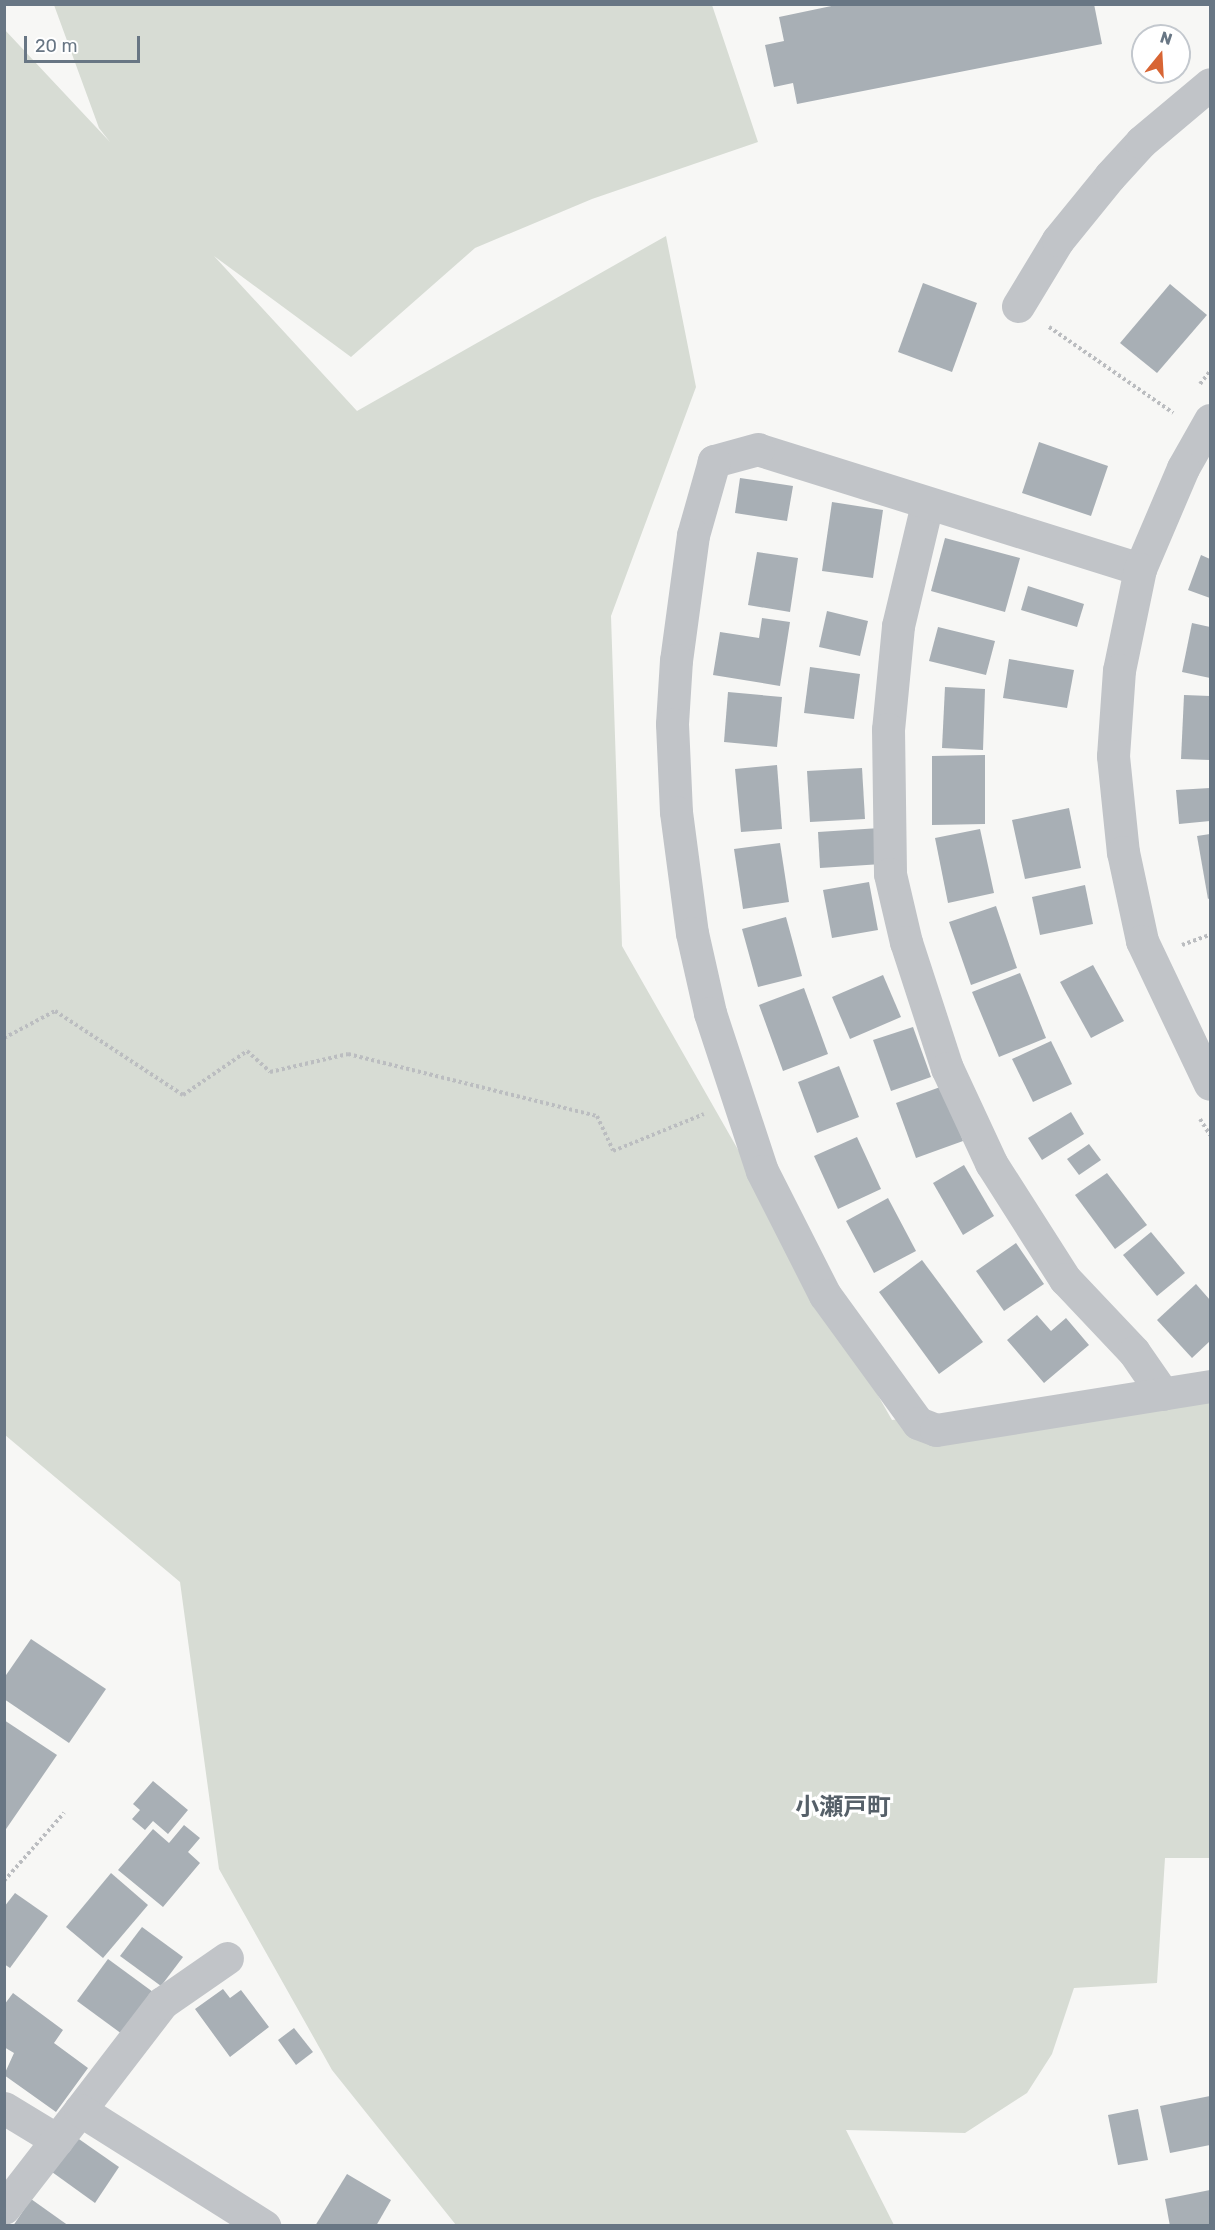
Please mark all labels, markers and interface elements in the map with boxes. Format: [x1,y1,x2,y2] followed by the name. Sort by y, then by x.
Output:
[27,24,142,62] scale bar
[1131,24,1191,84] north arrow
[1158,27,1175,49] text: N
[35,35,77,57] text: 20 m
[795,1794,891,1822] district label: 小瀬戸町

